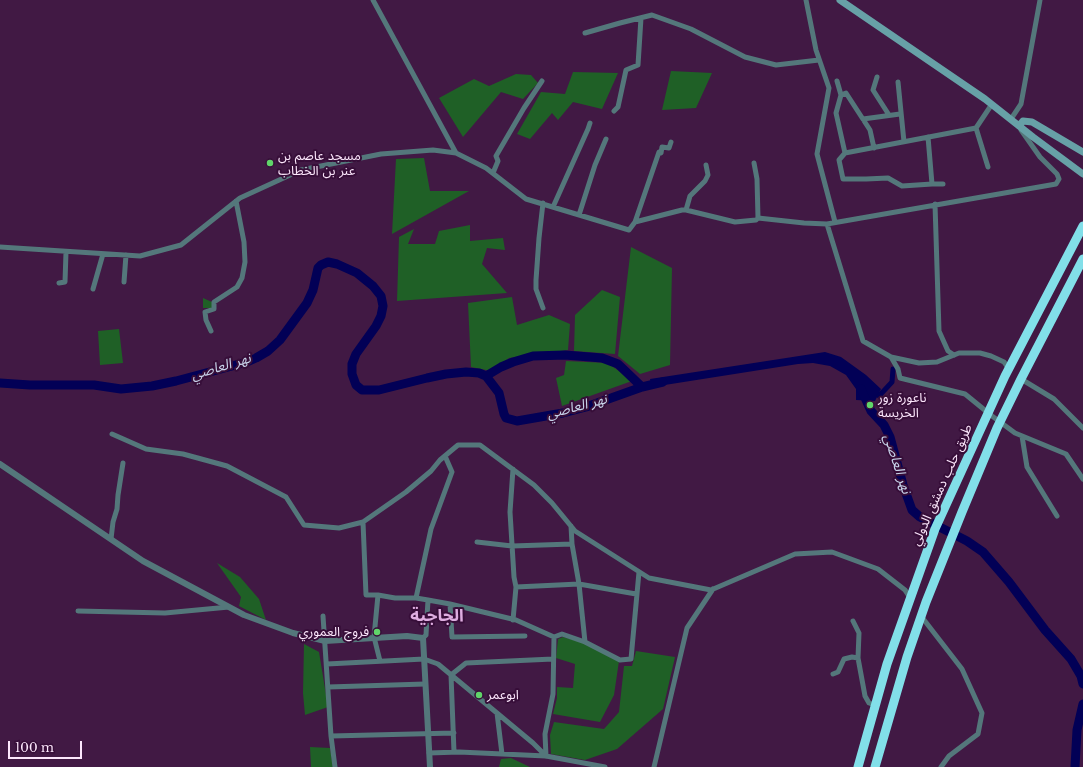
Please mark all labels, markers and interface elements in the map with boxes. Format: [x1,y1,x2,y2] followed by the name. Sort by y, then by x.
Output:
[278,148,361,179] place label: مسجد عاصم بن عنر بن الخطاب
[265,158,275,168] marker: مسجد عاصم بن عنر بن الخطاب
[189,350,253,384] water label: نهر العاصي
[878,390,927,421] place label: ناعورة زور الخريسة
[545,391,609,423] water label: نهر العاصي
[865,400,875,410] marker: ناعورة زور الخريسة
[908,422,976,548] street label: طريق حلب دمشق الدولي
[880,432,914,496] water label: نهر العاصي
[410,606,464,626] district label: الجاجية
[299,624,369,640] place label: فروج العموري
[372,627,382,637] marker: فروج العموري
[487,687,519,703] place label: ابوعمر
[474,690,484,700] marker: ابوعمر
[10,733,84,759] scale bar
[15,740,54,755] text: 100 m

